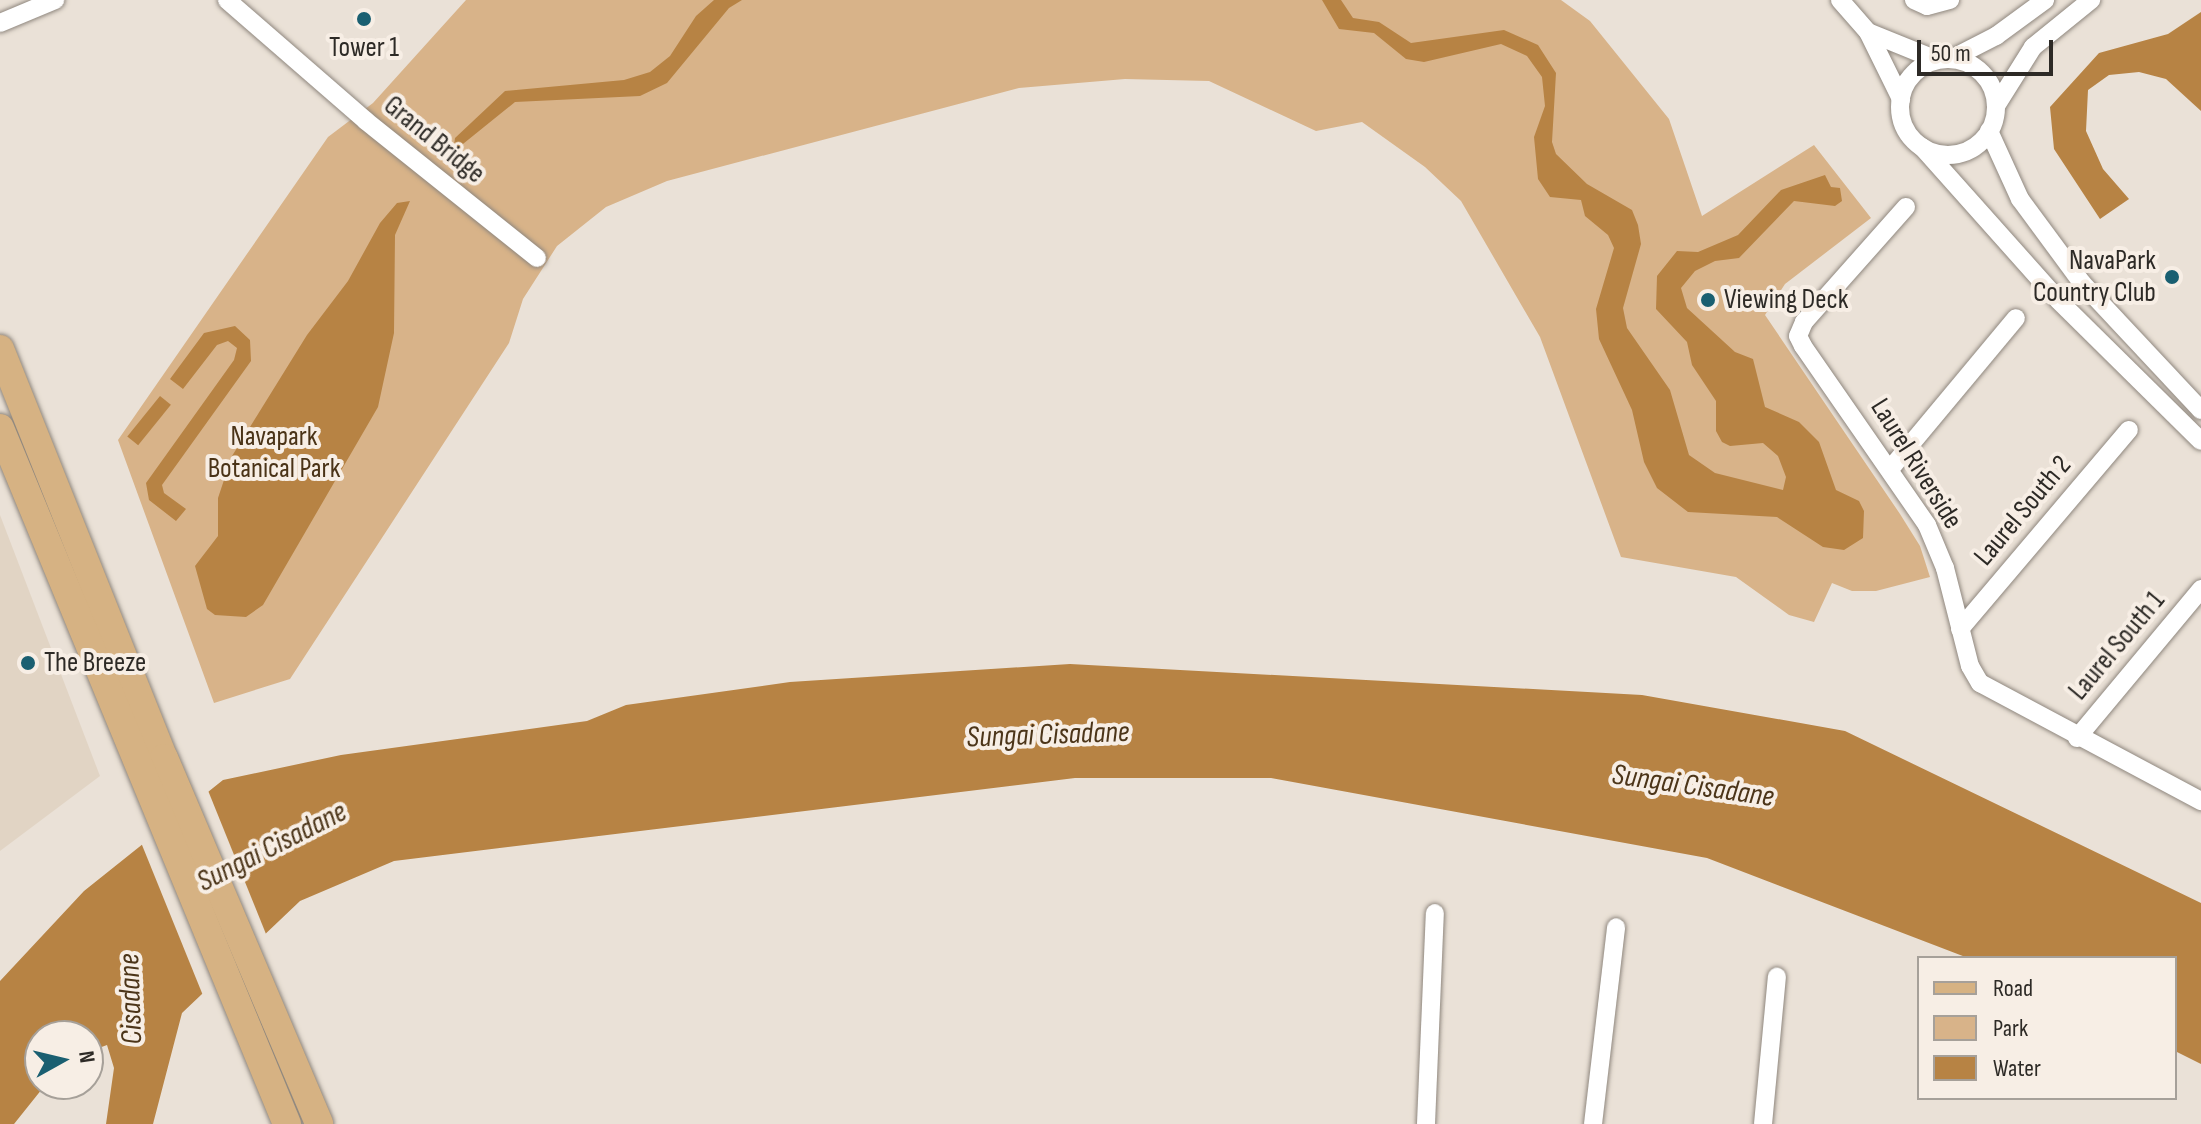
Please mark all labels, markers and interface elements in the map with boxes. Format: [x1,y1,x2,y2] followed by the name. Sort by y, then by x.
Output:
[355,10,373,28] marker: Tower 1
[1921,24,2057,74] scale bar
[329,31,399,65] place label: Tower 1
[1931,39,1971,68] text: 50 m
[377,89,491,191] street label: Grand Bridge
[2033,244,2156,310] place label: NavaPark Country Club
[2163,268,2181,286] marker: NavaPark Country Club
[1724,283,1848,317] place label: Viewing Deck
[1699,291,1717,309] marker: Viewing Deck
[1863,393,1969,535] street label: Laurel Riverside
[208,420,340,486] park label: Navapark Botanical Park
[1967,449,2079,573] street label: Laurel South 2
[2062,585,2172,707] street label: Laurel South 1
[44,646,146,680] place label: The Breeze
[19,654,37,672] marker: The Breeze
[966,714,1130,756] water label: Sungai Cisadane
[1610,757,1776,815] water label: Sungai Cisadane
[191,794,353,900] water label: Sungai Cisadane
[111,953,151,1045] water label: Cisadane
[1917,956,2177,1100] legend
[1993,974,2033,1003] text: Road
[1993,1014,2028,1043] text: Park
[24,1020,104,1100] north arrow
[72,1049,100,1065] text: N
[1993,1054,2041,1083] text: Water

